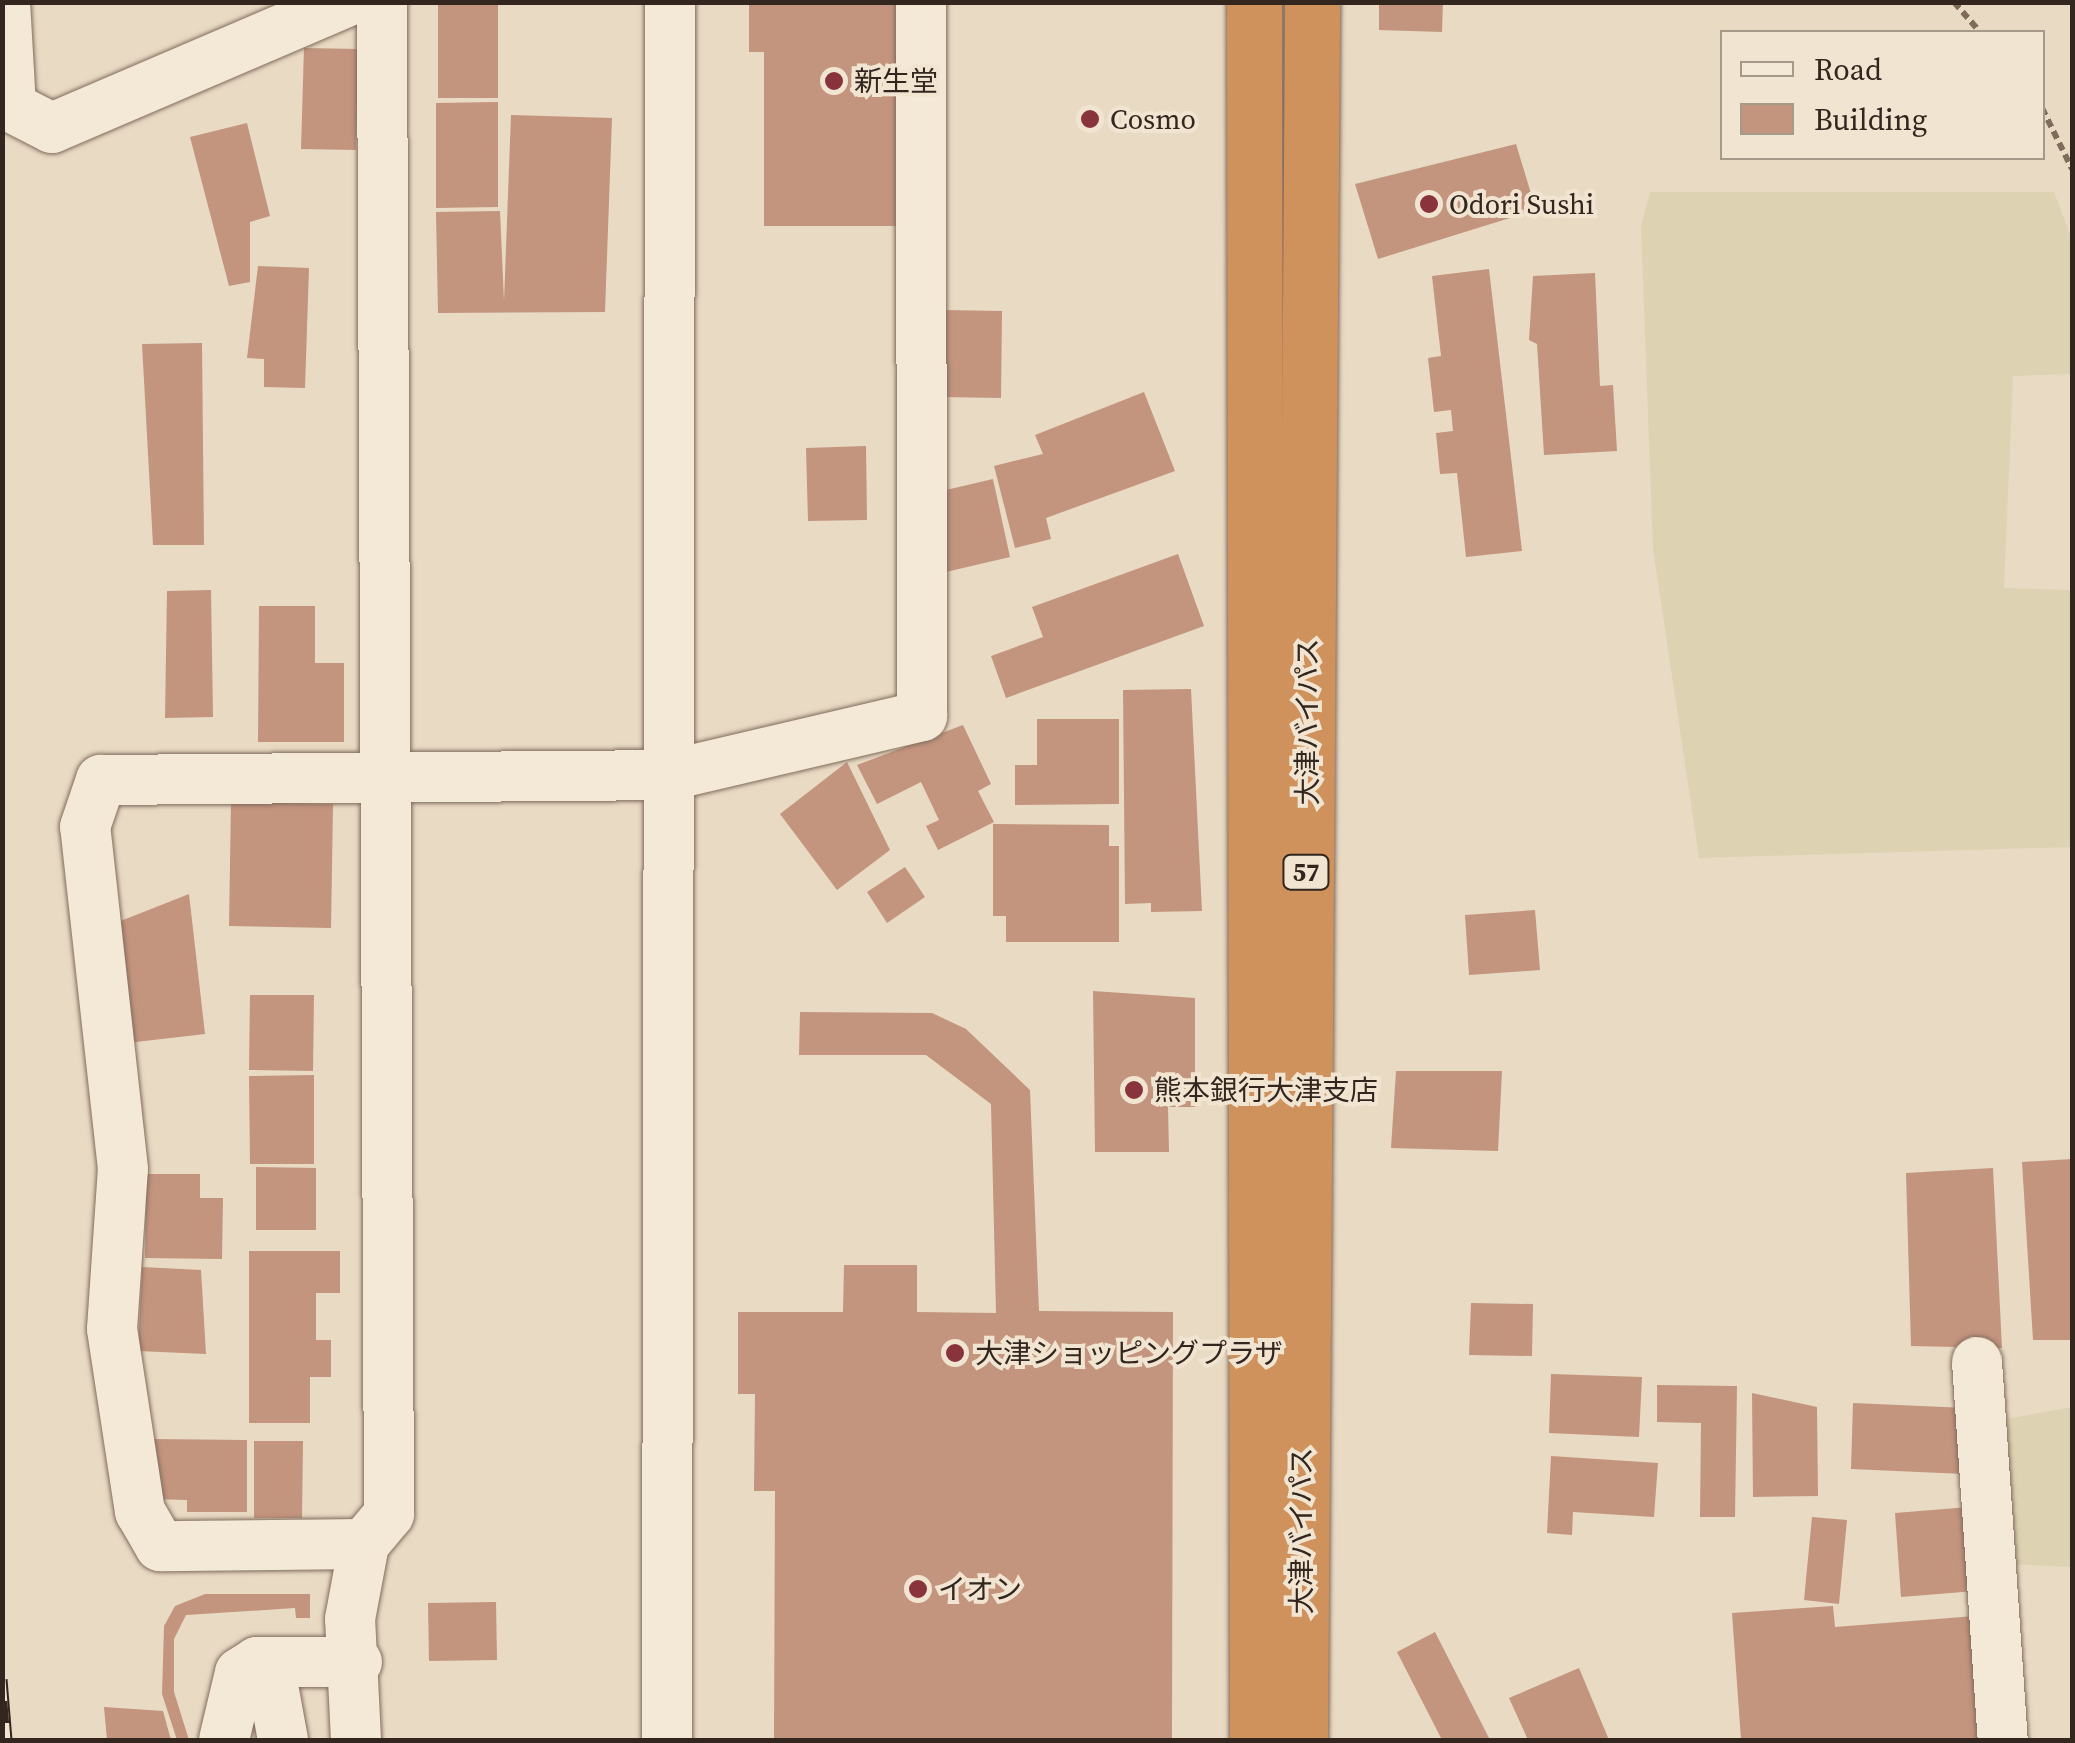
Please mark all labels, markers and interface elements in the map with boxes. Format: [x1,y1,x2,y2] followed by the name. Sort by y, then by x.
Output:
[1720,30,2045,160] legend
[1814,49,1882,90] text: Road
[854,64,938,98] place label: 新生堂
[823,70,845,92] marker: 新生堂
[1814,99,1927,140] text: Building
[1110,102,1196,136] place label: Cosmo
[1079,108,1101,130] marker: Cosmo
[1449,187,1594,221] place label: Odori Sushi
[1418,193,1440,215] marker: Odori Sushi
[1290,638,1324,806] street label: 大津バイパス
[1281,852,1331,892] road number: 57
[1154,1073,1378,1107] place label: 熊本銀行大津支店
[1123,1079,1145,1101] marker: 熊本銀行大津支店
[975,1336,1283,1370] place label: 大津ショッピングプラザ
[944,1342,966,1364] marker: 大津ショッピングプラザ
[1284,1447,1318,1615] street label: 大津バイパス
[938,1572,1022,1606] place label: イオン
[907,1578,929,1600] marker: イオン

